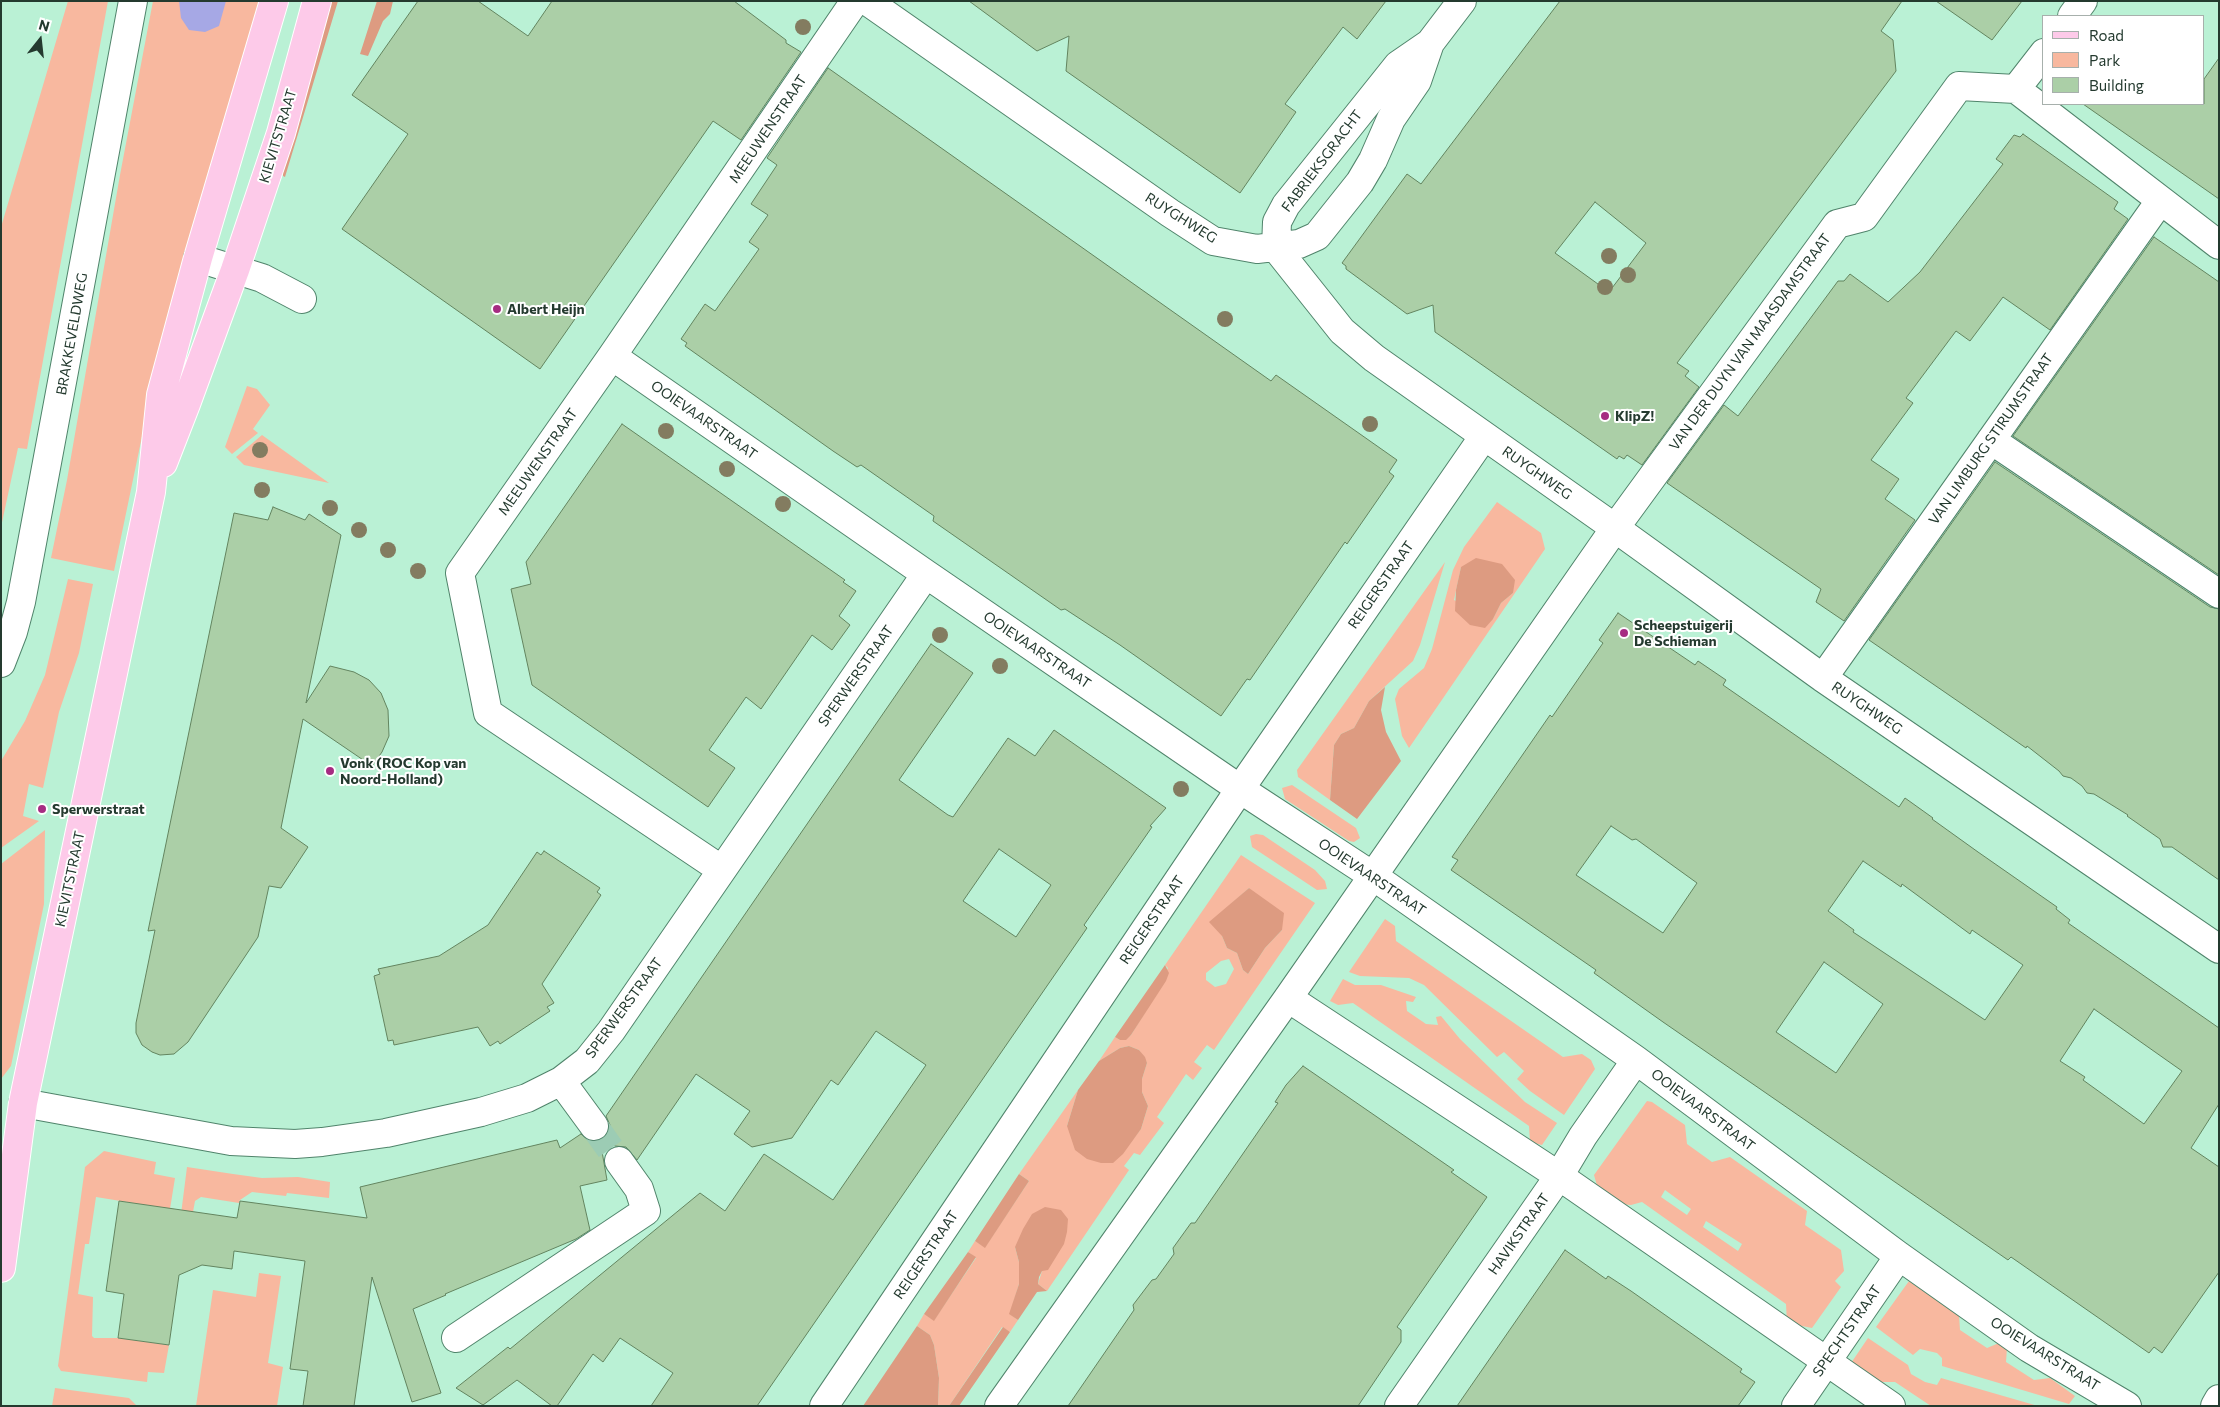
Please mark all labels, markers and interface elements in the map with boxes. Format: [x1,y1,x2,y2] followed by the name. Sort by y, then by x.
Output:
[15,15,65,65] north arrow
[37,15,52,35] text: N
[2042,15,2205,105] legend
[2089,26,2124,44] text: Road
[2089,51,2120,69] text: Park
[726,72,810,186] street label: MEEUWENSTRAAT
[2089,76,2144,94] text: Building
[256,87,300,185] street label: KIEVITSTRAAT
[1278,107,1366,215] street label: FABRIEKSGRACHT
[1142,189,1220,247] street label: RUYGHWEG
[1666,230,1834,454] street label: VAN DER DUYN VAN MAASDAMSTRAAT
[53,271,91,397] street label: BRAKKEVELDWEG
[507,301,585,317] place label: Albert Heijn
[491,303,503,315] marker: Albert Heijn
[1925,350,2057,528] street label: VAN LIMBURG STIRUMSTRAAT
[648,377,760,463] street label: OOIEVAARSTRAAT
[495,405,581,519] street label: MEEUWENSTRAAT
[1615,408,1654,424] place label: KlipZ!
[1599,410,1611,422] marker: KlipZ!
[1499,443,1575,503] street label: RUYGHWEG
[1345,538,1417,632] street label: REIGERSTRAAT
[980,608,1094,692] street label: OOIEVAARSTRAAT
[1634,617,1733,650] place label: Scheepstuigerij De Schieman
[815,622,897,730] street label: SPERWERSTRAAT
[1618,627,1630,639] marker: Scheepstuigerij De Schieman
[1829,678,1905,738] street label: RUYGHWEG
[340,755,466,788] place label: Vonk (ROC Kop van Noord-Holland)
[324,765,336,777] marker: Vonk (ROC Kop van Noord-Holland)
[52,801,145,817] place label: Sperwerstraat
[36,803,48,815] marker: Sperwerstraat
[52,830,88,928] street label: KIEVITSTRAAT
[1315,835,1429,919] street label: OOIEVAARSTRAAT
[1116,873,1188,967] street label: REIGERSTRAAT
[582,955,666,1061] street label: SPERWERSTRAAT
[1648,1065,1758,1155] street label: OOIEVAARSTRAAT
[1485,1190,1553,1278] street label: HAVIKSTRAAT
[890,1208,962,1302] street label: REIGERSTRAAT
[1809,1282,1885,1380] street label: SPECHTSTRAAT
[1987,1314,2103,1394] street label: OOIEVAARSTRAAT

